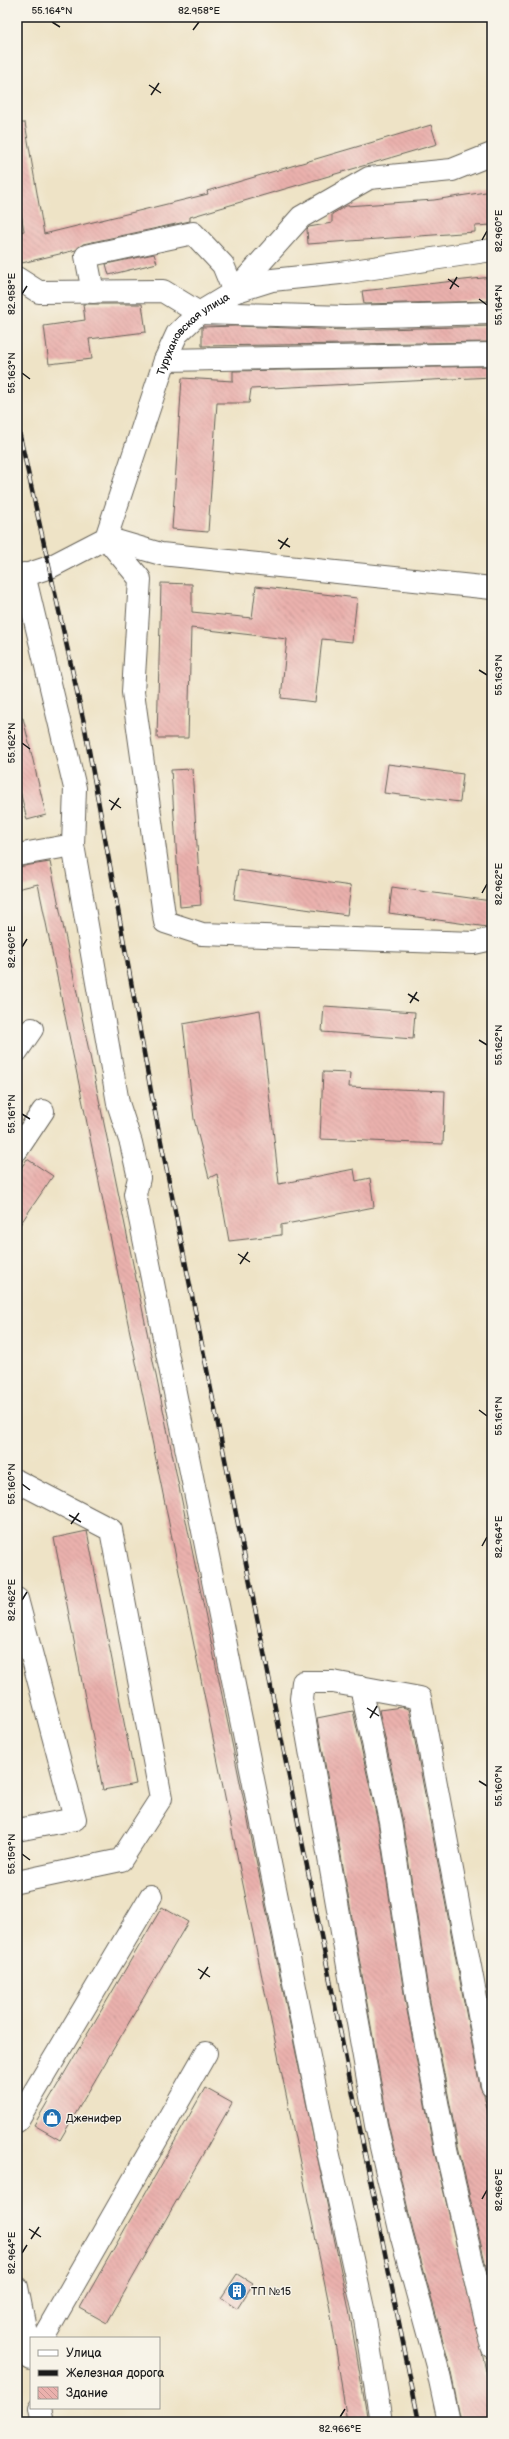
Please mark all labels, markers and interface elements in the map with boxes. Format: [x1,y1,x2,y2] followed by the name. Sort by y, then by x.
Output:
[31,5,73,17] text: 55.164°N
[178,5,221,17] text: 82.958°E
[493,209,505,252] text: 82.960°E
[6,272,18,315] text: 82.958°E
[493,284,505,326] text: 55.164°N
[154,290,232,377] street label: Турухановская улица
[6,352,18,394] text: 55.163°N
[493,654,505,696] text: 55.163°N
[6,722,18,764] text: 55.162°N
[493,862,505,905] text: 82.962°E
[6,925,18,968] text: 82.960°E
[493,1024,505,1066] text: 55.162°N
[6,1094,18,1134] text: 55.161°N
[493,1396,505,1436] text: 55.161°N
[6,1463,18,1505] text: 55.160°N
[493,1515,505,1558] text: 82.964°E
[6,1578,18,1621] text: 82.962°E
[493,1765,505,1807] text: 55.160°N
[6,1834,18,1874] text: 55.159°N
[41,2107,63,2129] shop icon: Дженифер
[66,2112,122,2125] place label: Дженифер
[493,2168,505,2211] text: 82.966°E
[6,2231,18,2274] text: 82.964°E
[226,2280,248,2302] building icon: ТП №15
[251,2285,291,2298] place label: ТП №15
[30,2337,160,2409] legend
[66,2346,102,2361] text: Улица
[66,2366,164,2381] text: Железная дорога
[66,2386,108,2401] text: Здание
[319,2423,362,2435] text: 82.966°E

